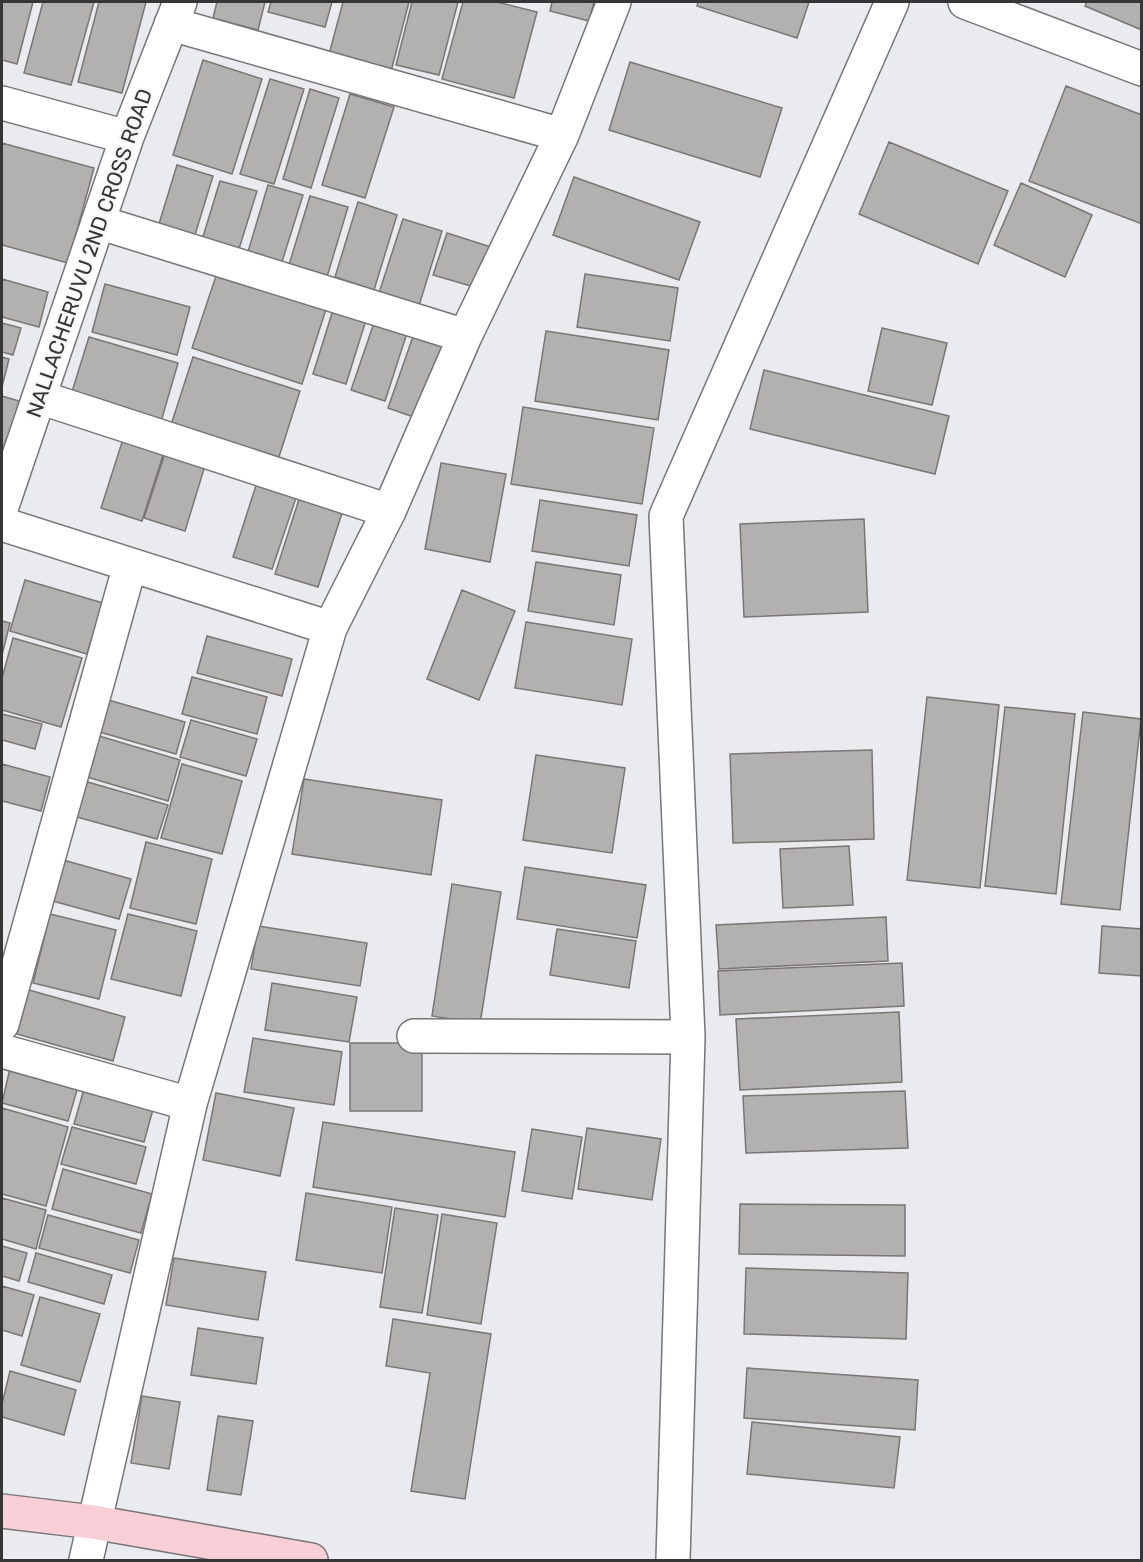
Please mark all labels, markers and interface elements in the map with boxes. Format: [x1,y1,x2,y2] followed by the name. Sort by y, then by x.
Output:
[21,85,157,421] street label: NALLACHERUVU 2ND CROSS ROAD

